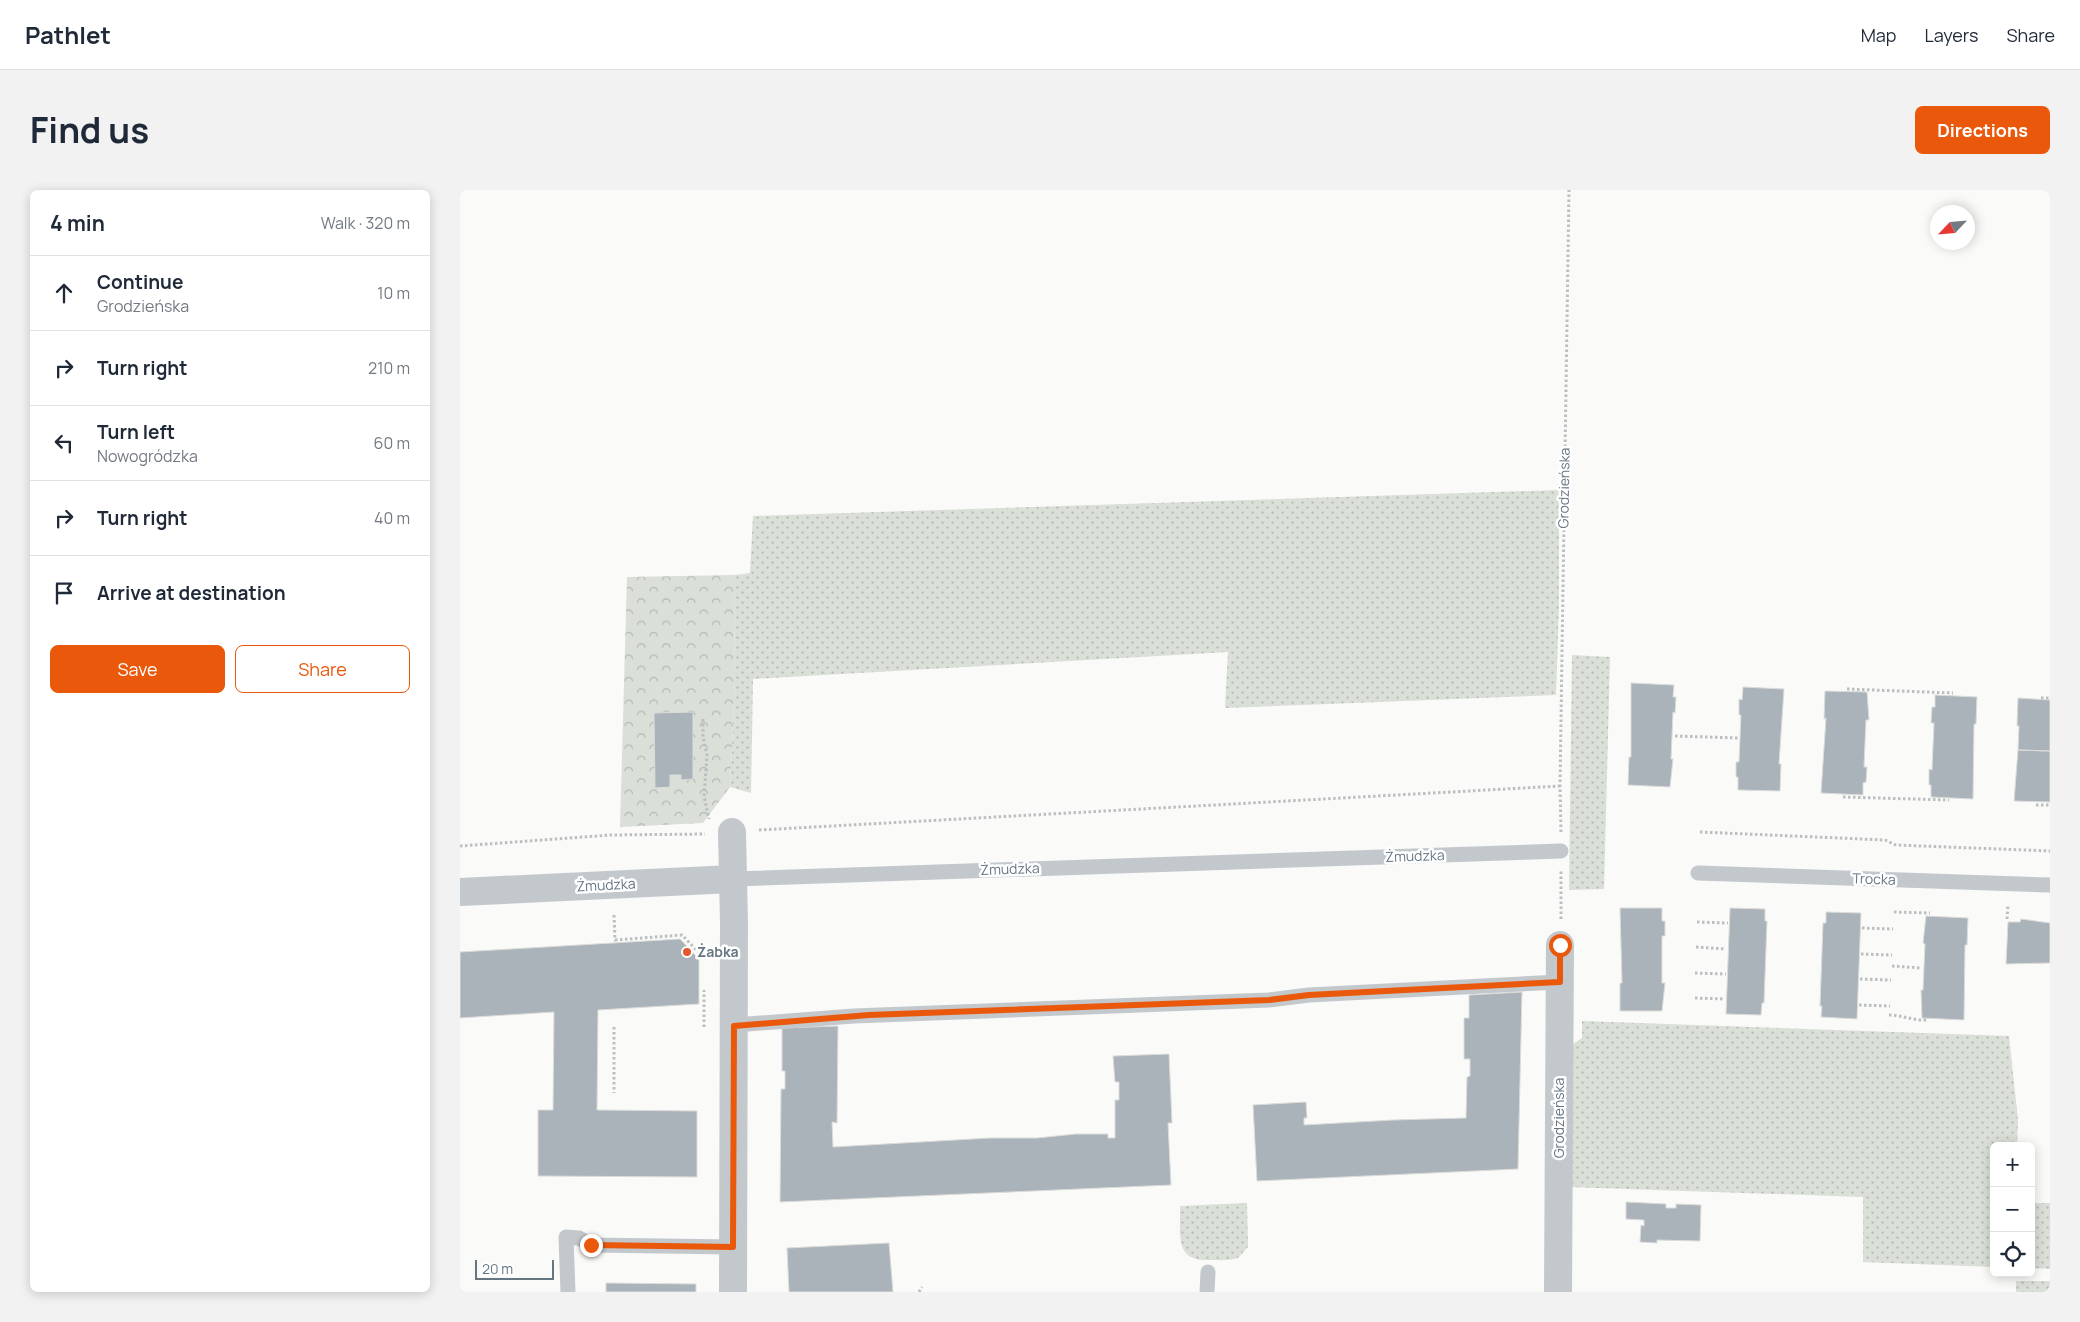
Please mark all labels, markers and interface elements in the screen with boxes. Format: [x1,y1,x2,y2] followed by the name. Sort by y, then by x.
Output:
[25,18,111,51] text: Pathlet
[1861,23,1896,47] text: Map
[1924,23,1978,47] text: Layers
[2006,23,2055,47] text: Share
[30,106,149,154] text: Find us
[1915,106,2050,154] button: Directions
[1930,205,1975,250] north arrow
[50,209,105,237] text: 4 min
[321,212,410,234] text: Walk · 320 m
[97,269,183,295] text: Continue
[50,279,78,307] icon: ahead
[377,282,410,304] text: 10 m
[97,295,189,317] text: Grodzieńska
[50,354,78,382] icon: right
[97,355,187,381] text: Turn right
[368,357,410,379] text: 210 m
[97,419,175,445] text: Turn left
[50,429,78,457] icon: left
[374,432,410,454] text: 60 m
[97,445,198,467] text: Nowogródzka
[1553,448,1574,528] street label: Grodzieńska
[50,504,78,532] icon: right
[97,505,187,531] text: Turn right
[374,507,410,529] text: 40 m
[50,579,78,607] icon: arrive
[97,580,286,606] text: Arrive at destination
[50,645,225,693] button: Save
[235,645,410,693] button: Share
[1385,845,1445,866] street label: Żmudzka
[980,858,1040,879] street label: Żmudzka
[1852,868,1896,889] street label: Trocka
[576,873,636,896] street label: Żmudzka
[1549,934,1572,957] route start
[697,942,739,961] place label: Żabka
[681,946,693,958] marker: Żabka
[1549,1078,1568,1158] street label: Grodzieńska
[1990,1142,2035,1277] map controls
[1990,1142,2035,1187] button: +
[1990,1187,2035,1232] button: −
[1990,1232,2035,1277] button: locate
[580,1234,603,1257] route end
[475,1257,554,1280] scale bar
[482,1259,513,1278] text: 20 m

